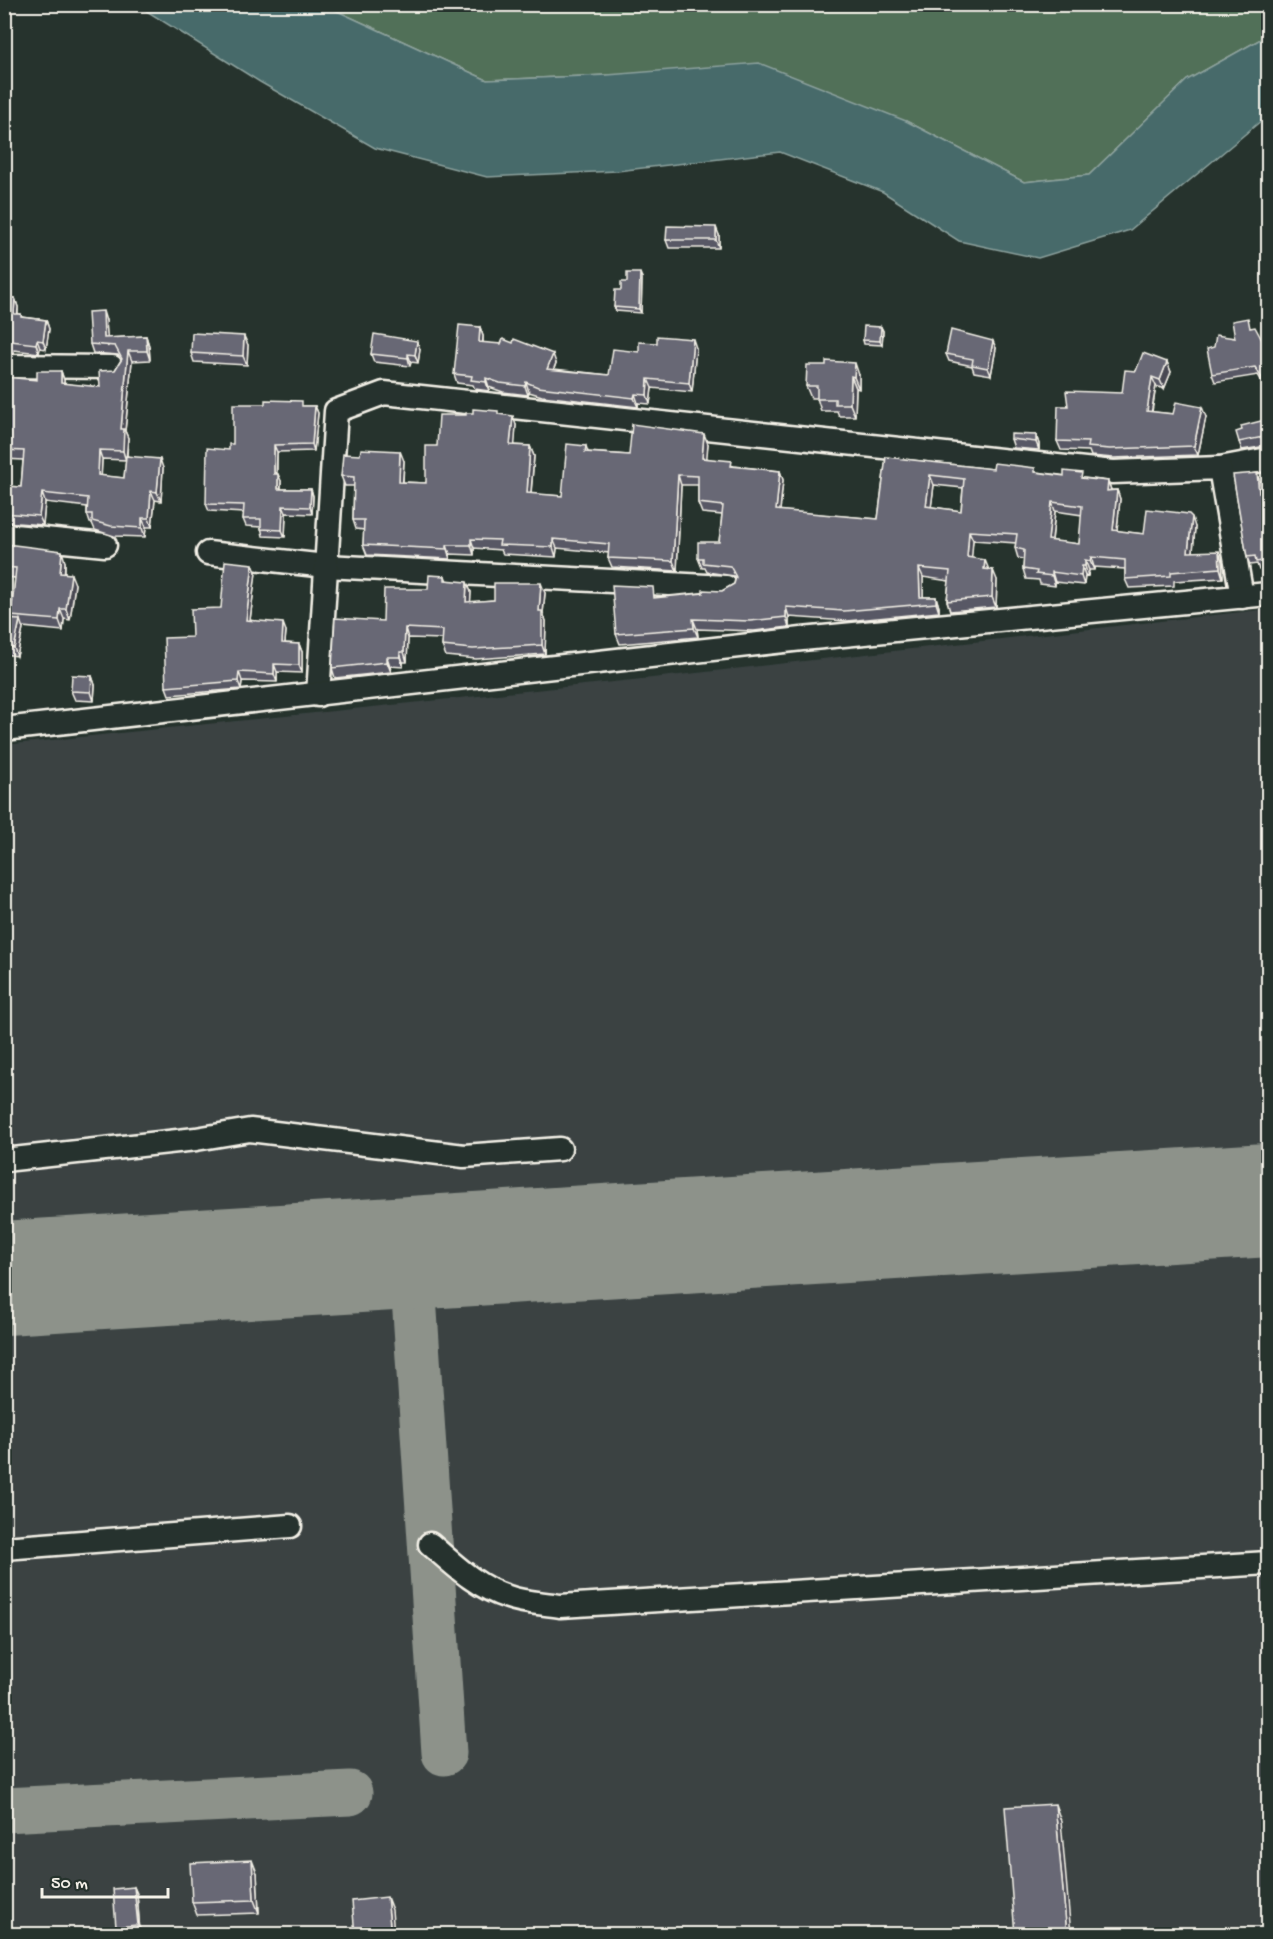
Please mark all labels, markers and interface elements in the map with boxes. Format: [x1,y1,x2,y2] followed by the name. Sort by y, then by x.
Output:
[42,1861,168,1899] scale bar
[51,1874,88,1895] text: 50 m

